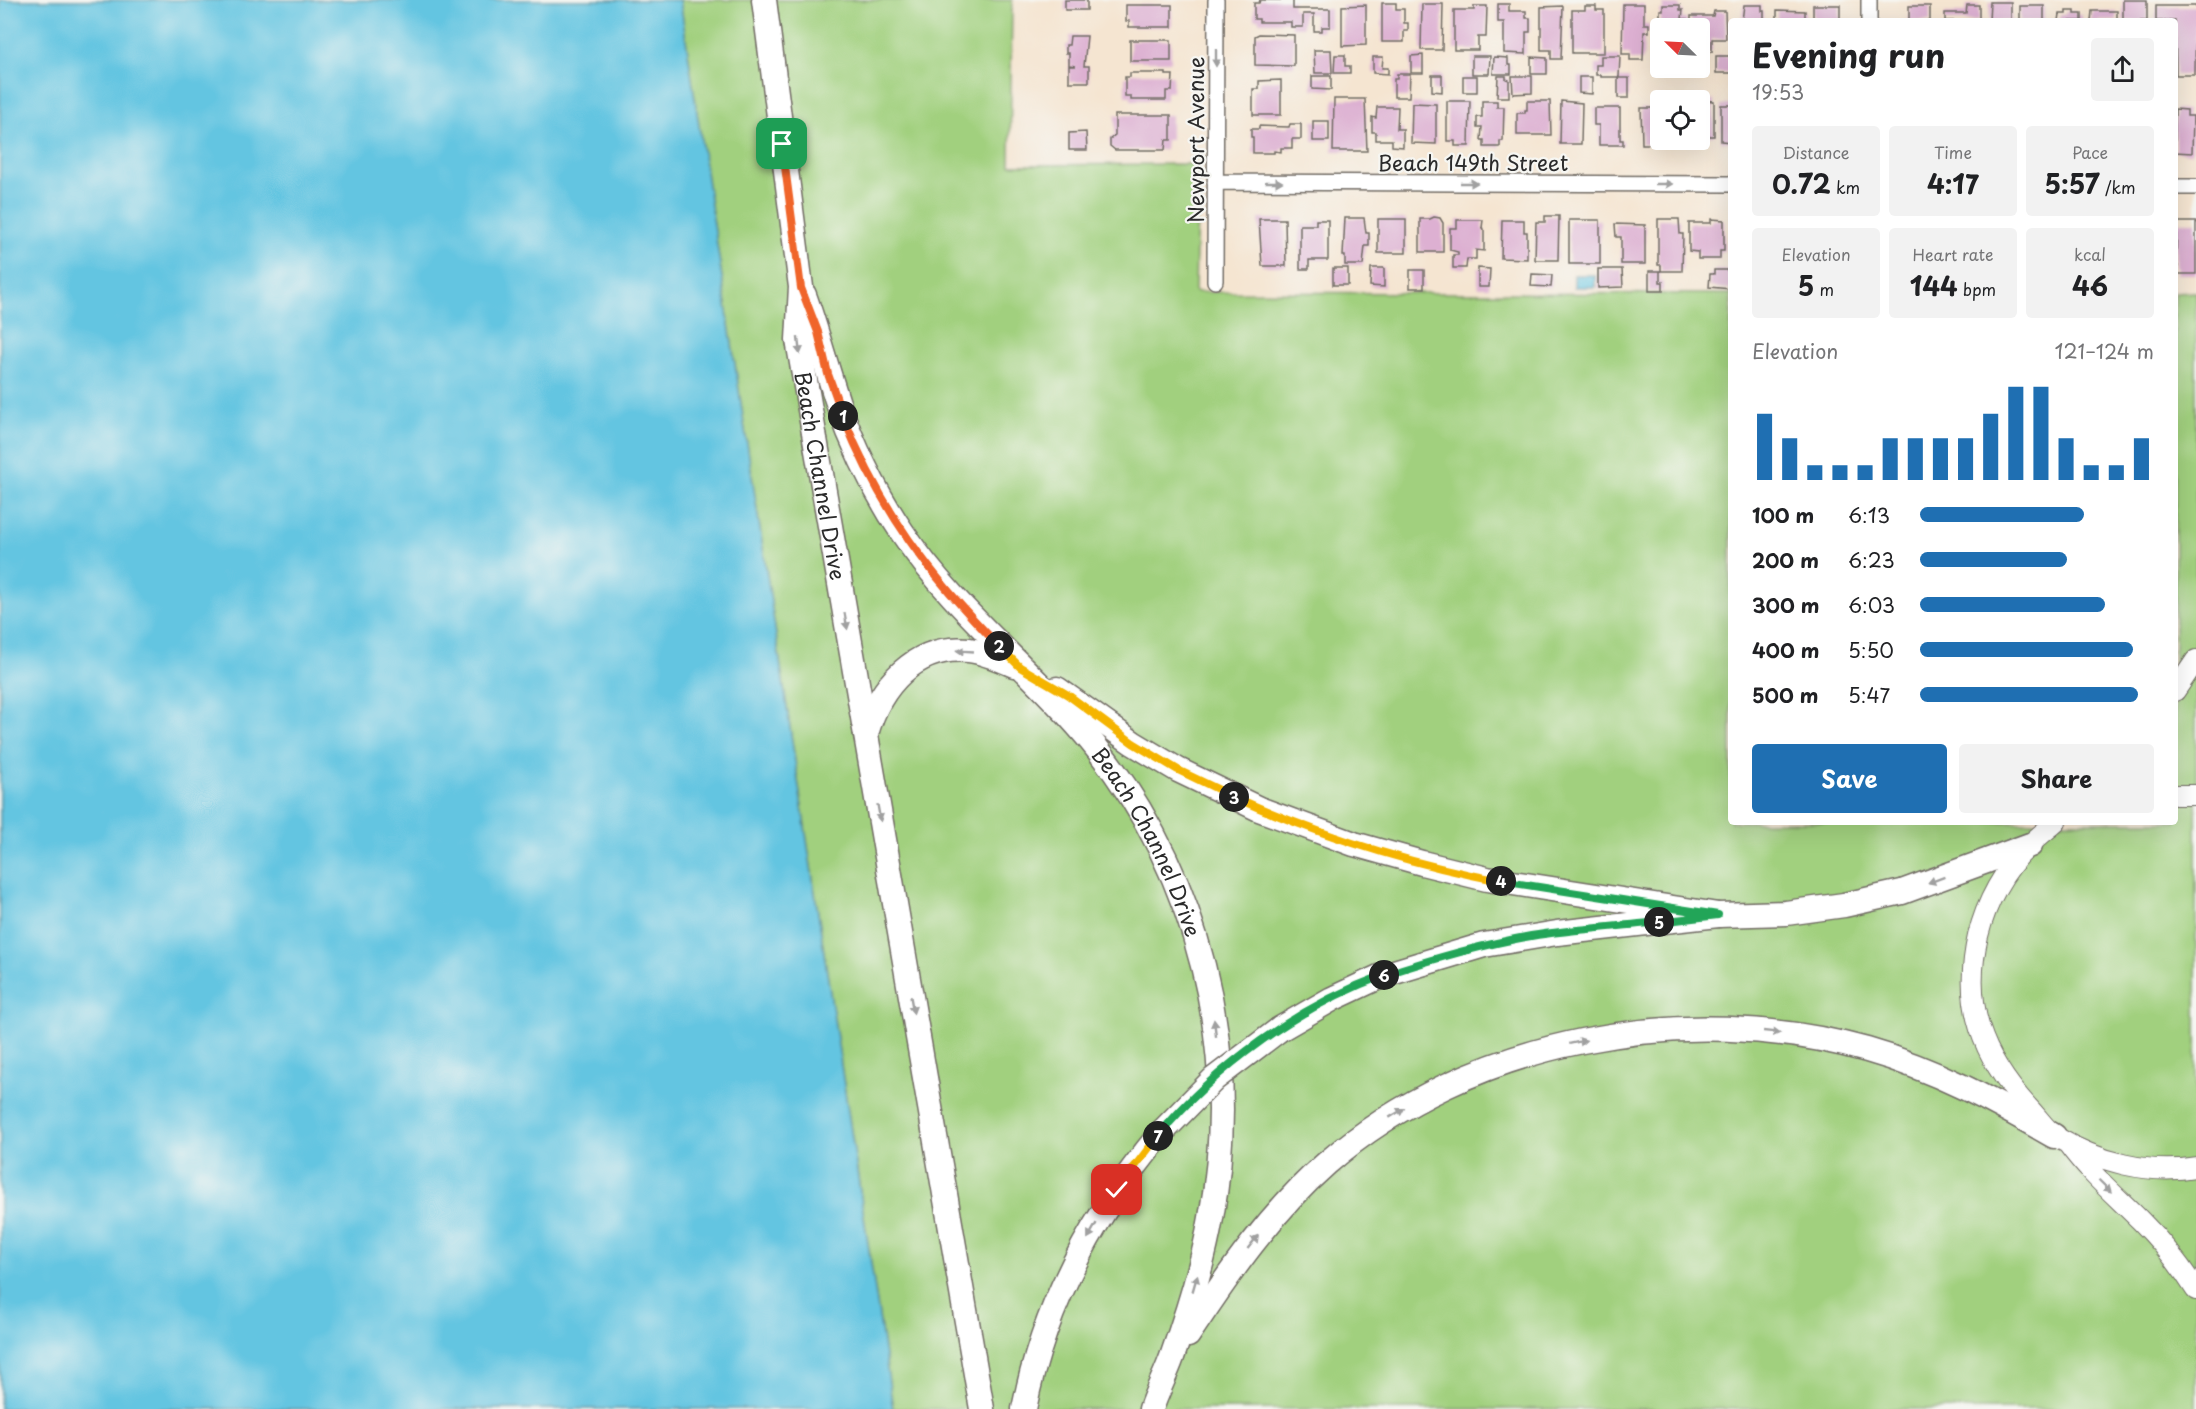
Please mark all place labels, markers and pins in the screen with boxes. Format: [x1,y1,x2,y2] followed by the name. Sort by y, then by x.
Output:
[756,118,807,169] pin
[828,401,858,431] pin: 1
[984,631,1014,661] pin: 2
[1219,782,1249,812] pin: 3
[1486,866,1516,896] pin: 4
[1644,907,1674,937] pin: 5
[1369,960,1399,990] pin: 6
[1143,1121,1173,1151] pin: 7
[1091,1164,1142,1215] pin

